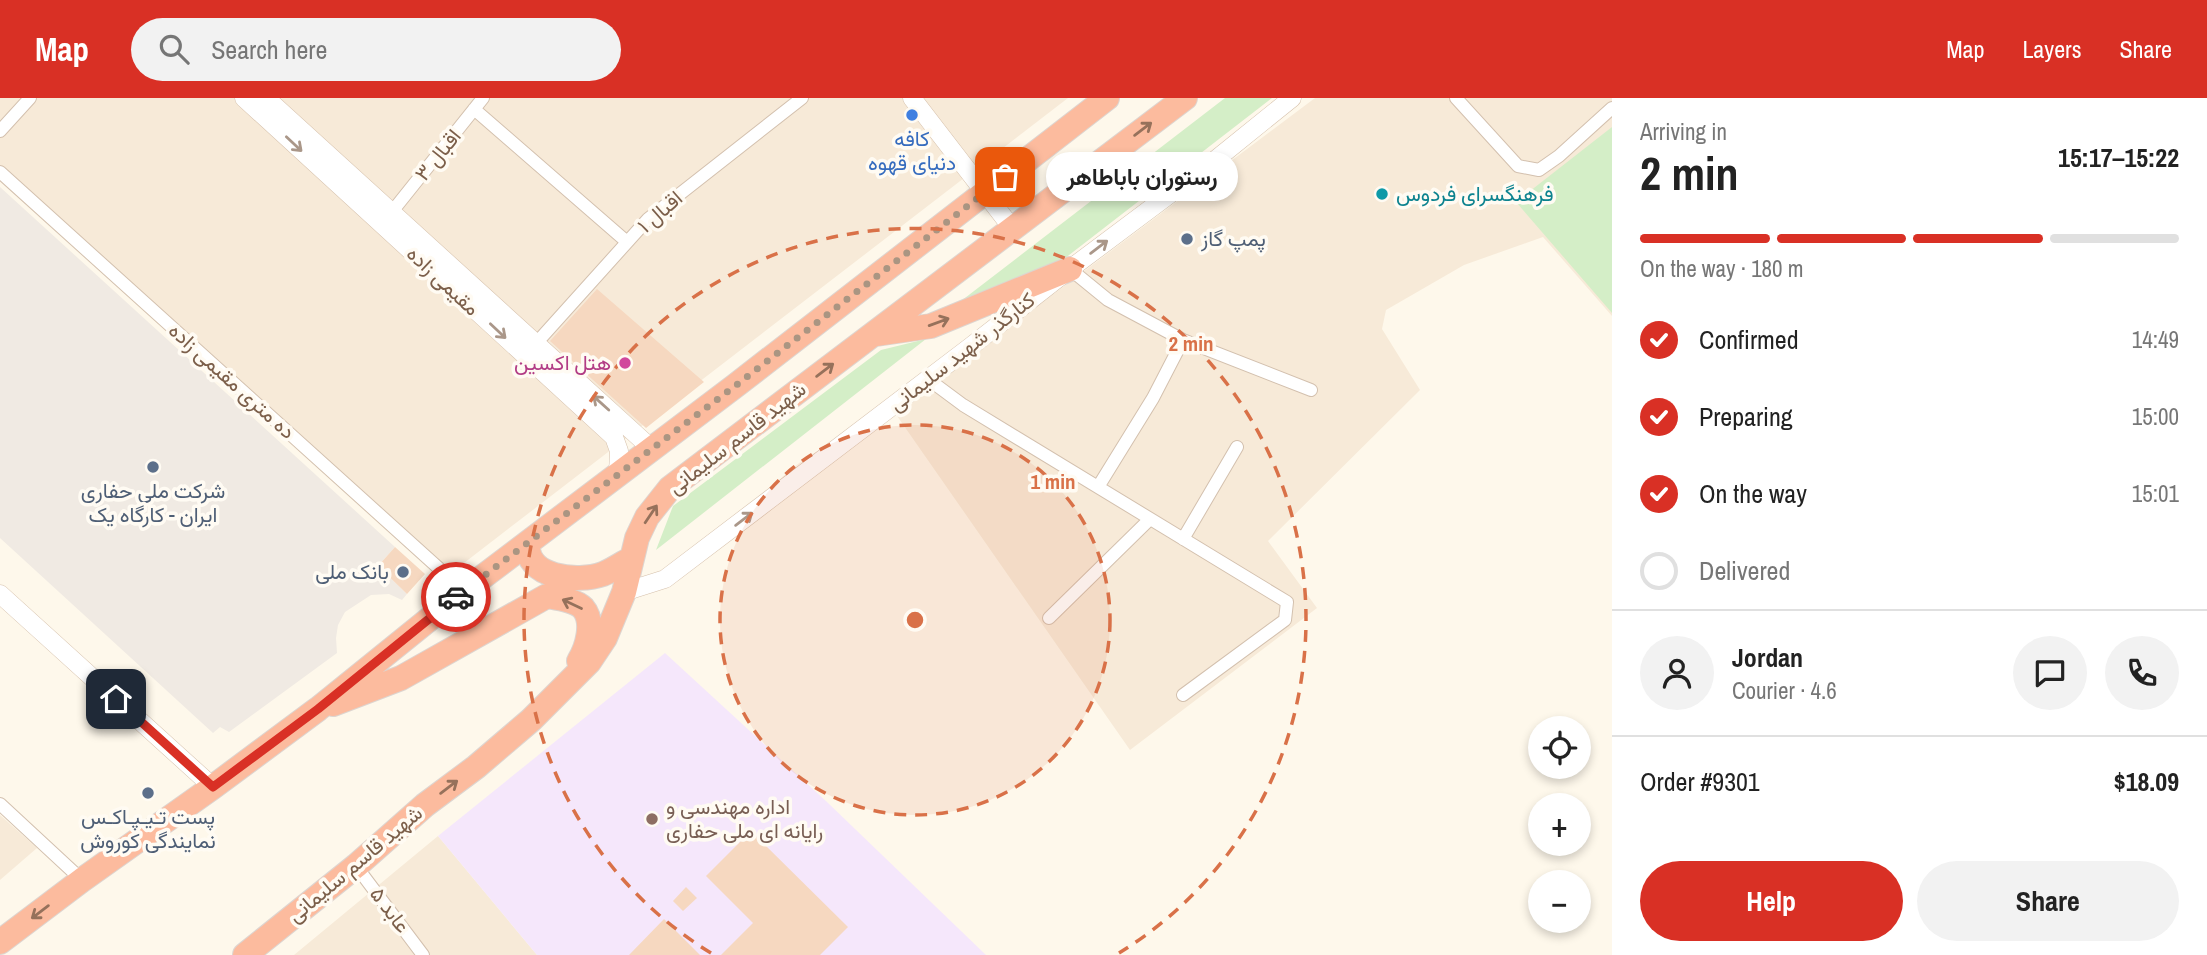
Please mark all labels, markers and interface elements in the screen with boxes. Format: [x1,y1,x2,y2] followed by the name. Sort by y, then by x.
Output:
[131,18,621,81] search box
[35,27,89,71] text: Map
[155,30,193,68] icon: search
[211,32,327,67] text: Search here
[1946,33,1984,65] text: Map
[2022,33,2081,65] text: Layers
[2119,33,2172,65] text: Share
[904,107,920,123] marker: کافه دنیای قهوه
[1640,116,1727,147] text: Arriving in
[1134,122,1152,137] one-way arrow
[408,123,468,187] street label: اقبال ۳
[868,124,956,177] place label: کافه دنیای قهوه
[285,136,303,152] one-way arrow
[2058,140,2179,175] text: 15:17–15:22
[1640,142,1739,204] text: 2 min
[975,147,1035,207] pin
[1047,153,1240,202] callout: رستوران باباطاهر
[986,158,1024,196] icon: bag
[1066,161,1218,192] text: رستوران باباطاهر
[1396,179,1554,208] place label: فرهنگسرای فردوس
[631,184,689,239] street label: اقبال ۱
[1374,186,1390,202] marker: فرهنگسرای فردوس
[1200,224,1266,253] place label: پمپ گاز
[1179,231,1195,247] marker: پمپ گاز
[400,239,486,322] street label: مقیمی زاده
[1089,239,1108,254] one-way arrow
[1640,253,1804,284] text: On the way · 180 m
[883,285,1041,418] street label: کنارگذر شهید سلیمانی
[928,315,950,327] one-way arrow
[163,316,302,445] street label: ده متری مقیمی زاده
[1640,321,1678,359] icon: check
[1699,322,1799,357] text: Confirmed
[489,323,507,339] one-way arrow
[2132,324,2179,355] text: 14:49
[1169,329,1213,358] text: 2 min
[514,348,611,377] place label: هتل اکسین
[617,355,633,371] marker: هتل اکسین
[816,363,835,378] one-way arrow
[661,374,812,501] street label: شهید قاسم سلیمانی
[592,395,610,411] one-way arrow
[1640,398,1678,436] icon: check
[1699,399,1793,434] text: Preparing
[2132,401,2179,432] text: 15:00
[145,459,161,475] marker: شرکت ملی حفاری ایران - کارگاه یک
[1031,467,1075,496] text: 1 min
[1640,475,1678,513] icon: check
[81,476,225,529] place label: شرکت ملی حفاری ایران - کارگاه یک
[1699,476,1807,511] text: On the way
[2132,478,2179,509] text: 15:01
[644,505,658,524] one-way arrow
[734,512,752,527] one-way arrow
[1699,553,1790,588] text: Delivered
[315,557,389,586] place label: بانک ملی
[421,562,491,632] courier
[395,564,411,580] marker: بانک ملی
[437,578,475,616] icon: car
[562,597,583,610] one-way arrow
[903,608,927,632] centre of rings
[1640,636,1714,710] button: person
[2013,636,2087,710] button: chat
[2105,636,2179,710] button: phone
[1732,640,1803,675] text: Jordan
[86,669,146,729] pin
[1732,675,1837,706] text: Courier · 4.6
[97,680,135,718] icon: home
[1528,716,1591,933] map controls
[1528,716,1591,779] button: locate
[1640,764,1760,799] text: Order #9301
[2114,764,2179,799] text: $18.09
[439,780,458,794] one-way arrow
[140,785,156,801] marker: پست تـیـپـاکـس نمایندگی کوروش
[666,792,823,845] place label: اداره مهندسی و رایانه ای ملی حفاری
[1528,793,1591,856] button: +
[281,798,428,929] street label: شهید قاسم سلیمانی
[80,802,216,855] place label: پست تـیـپـاکـس نمایندگی کوروش
[644,811,660,827] marker: اداره مهندسی و رایانه ای ملی حفاری
[1640,861,1903,941] button: Help
[1917,861,2179,941] button: Share
[1528,870,1591,933] button: −
[363,881,417,939] street label: عابد ۵
[31,904,50,919] one-way arrow

